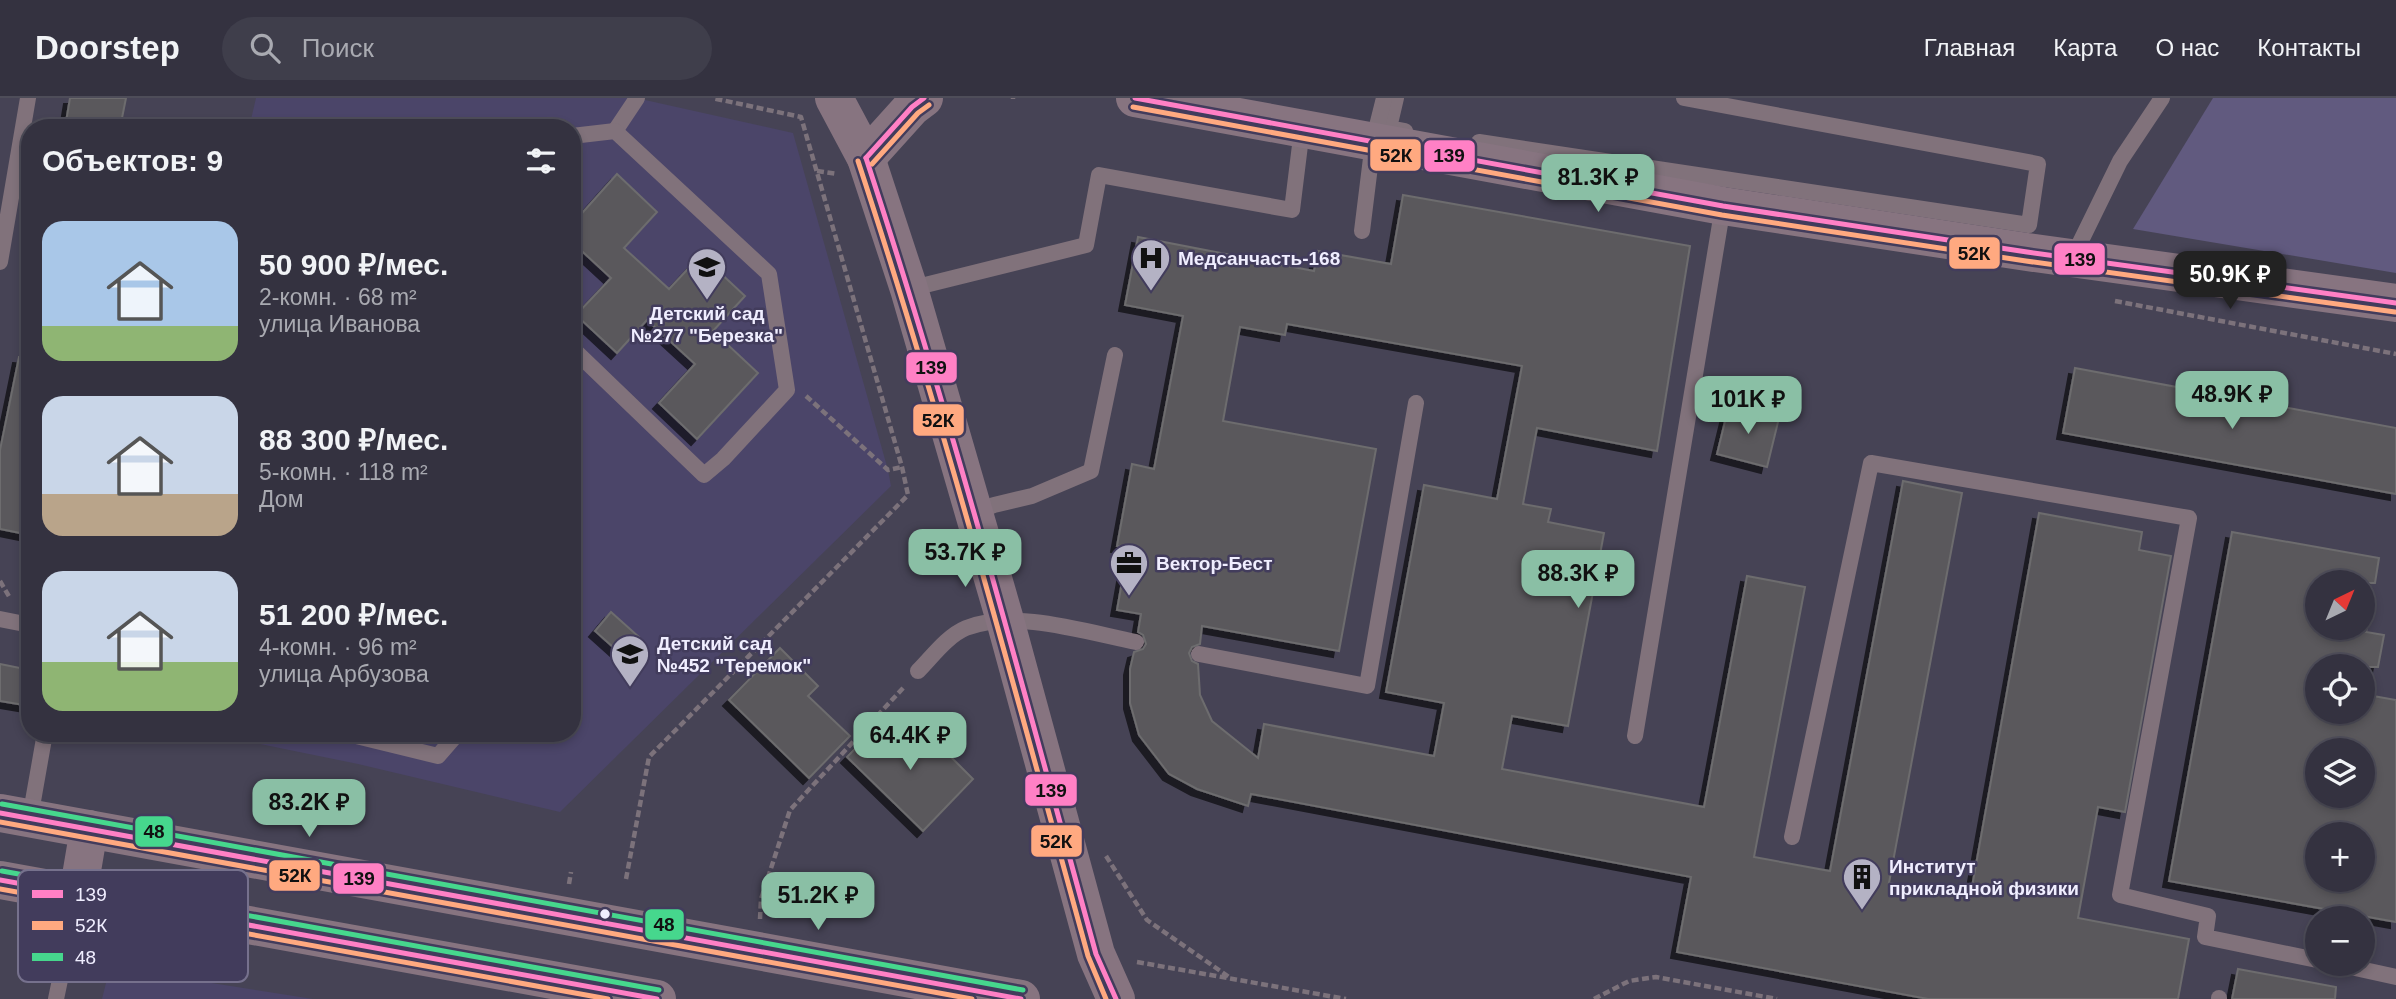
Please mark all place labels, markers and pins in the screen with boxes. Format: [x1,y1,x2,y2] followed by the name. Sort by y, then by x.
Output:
[1533,155,1663,214] pin: 81.3K ₽
[1130,237,1172,292] hospital icon: Медсанчасть-168
[686,246,728,301] school or university icon: Детский сад №277 "Березка"
[1178,248,1340,269] place label: Медсанчасть-168
[2165,252,2295,311] pin: 50.9K ₽
[631,303,783,346] place label: Детский сад №277 "Березка"
[2167,372,2297,431] pin: 48.9K ₽
[1691,376,1805,436] pin: 101K ₽
[900,530,1030,589] pin: 53.7K ₽
[1108,542,1150,597] office icon: Вектор-Бeст
[1513,550,1643,610] pin: 88.3K ₽
[1156,553,1273,574] place label: Вектор-Бeст
[609,633,651,688] school or university icon: Детский сад №452 "Теремок"
[657,633,811,676] place label: Детский сад №452 "Теремок"
[845,712,975,772] pin: 64.4K ₽
[244,780,374,839] pin: 83.2K ₽
[1841,856,1883,911] building icon: Институт прикладной физики
[1889,856,2079,899] place label: Институт прикладной физики
[753,872,883,932] pin: 51.2K ₽
[598,907,612,921] unlabelled marker

